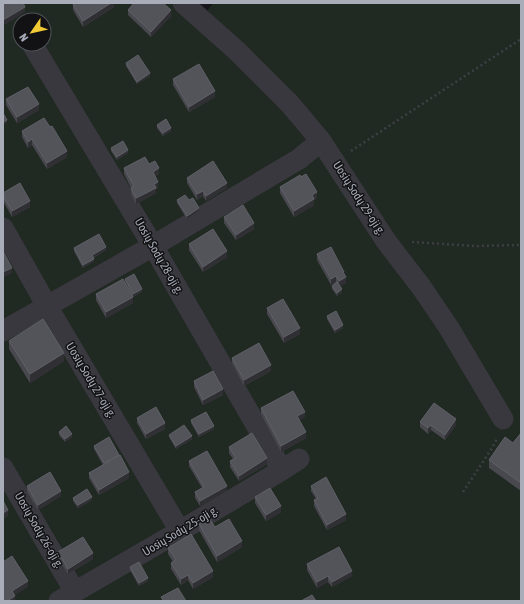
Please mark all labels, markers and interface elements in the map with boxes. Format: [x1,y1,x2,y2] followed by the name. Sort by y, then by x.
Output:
[12,12,52,52] north arrow
[17,32,31,44] text: N
[330,158,388,238] street label: Uosių Sodų 29-oji g.
[132,216,186,296] street label: Uosių Sodų 28-oji g.
[63,340,119,420] street label: Uosių Sodų 27-oji g.
[12,490,66,570] street label: Uosių Sodų 26-oji g.
[140,503,220,559] street label: Uosių Sodų 25-oji g.

